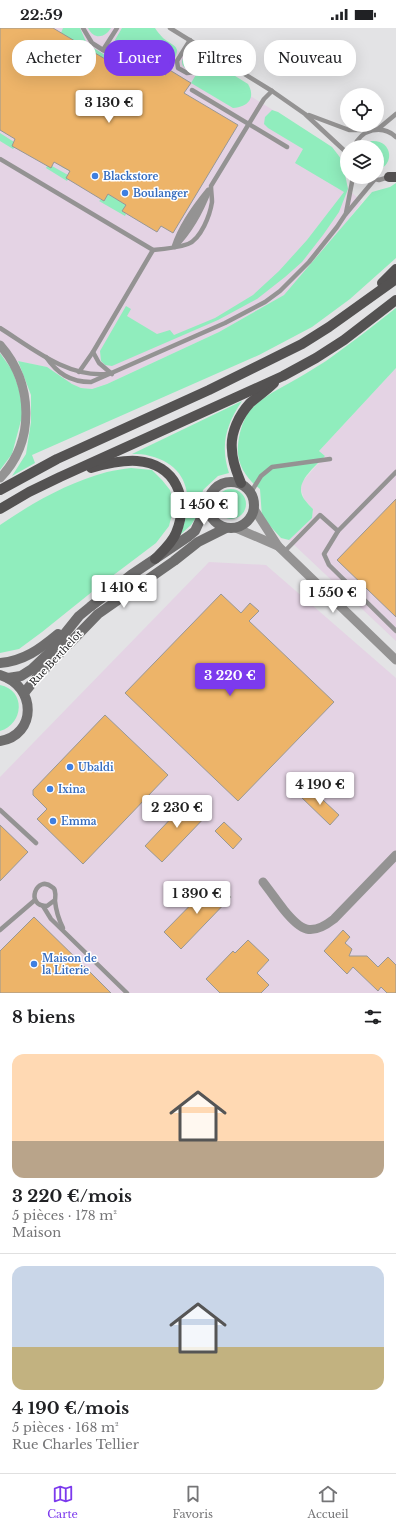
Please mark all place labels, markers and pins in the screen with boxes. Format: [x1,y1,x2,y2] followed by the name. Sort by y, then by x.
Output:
[72,90,146,124] pin: 3 130 €
[103,170,158,183] place label: Blackstore
[90,171,100,181] marker: Blackstore
[133,187,188,200] place label: Boulanger
[120,188,130,198] marker: Boulanger
[167,492,241,526] pin: 1 450 €
[87,575,161,609] pin: 1 410 €
[296,580,370,614] pin: 1 550 €
[193,663,267,697] pin: 3 220 €
[78,761,114,774] place label: Ubaldi
[65,762,75,772] marker: Ubaldi
[283,772,357,806] pin: 4 190 €
[58,783,86,796] place label: Ixina
[45,784,55,794] marker: Ixina
[140,795,214,829] pin: 2 230 €
[61,815,97,828] place label: Emma
[48,816,58,826] marker: Emma
[160,881,234,915] pin: 1 390 €
[42,952,97,977] place label: Maison de la Literie
[29,959,39,969] marker: Maison de la Literie

